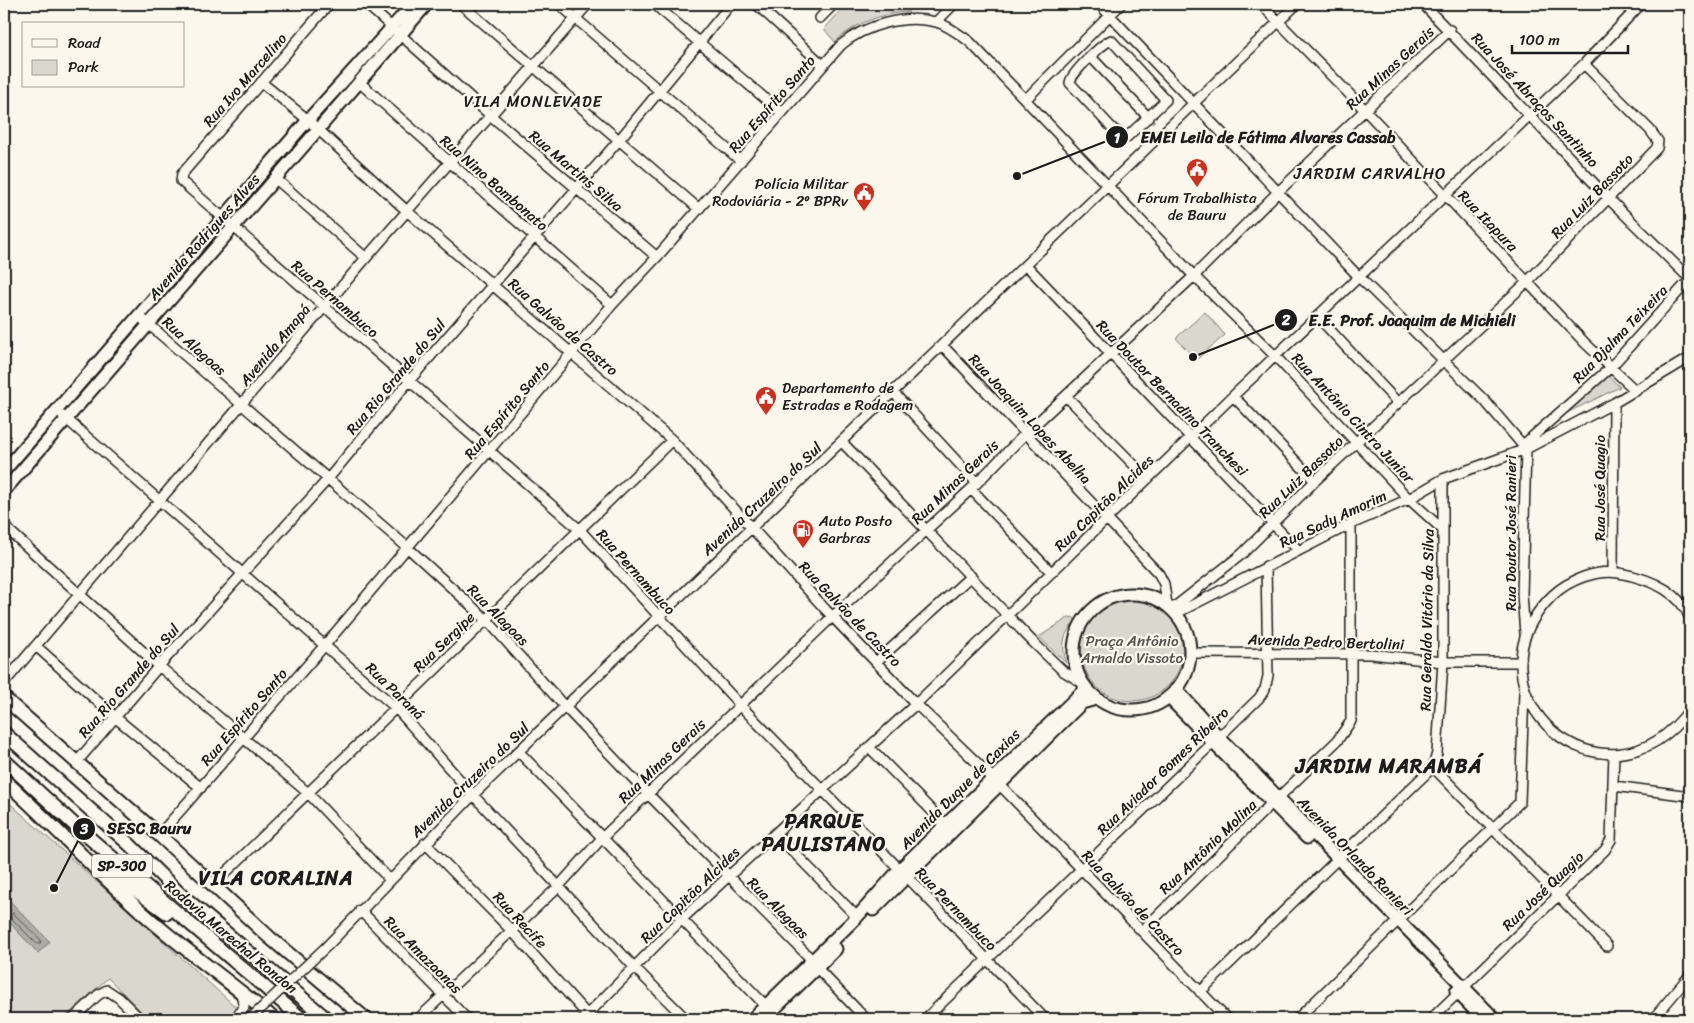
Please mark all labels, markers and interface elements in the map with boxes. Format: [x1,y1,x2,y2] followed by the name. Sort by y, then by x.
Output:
[1340,20,1441,116] street label: Rua Minas Gerais
[22,22,185,88] legend
[1512,22,1628,54] scale bar
[1465,26,1605,174] street label: Rua José Abraços Santinho
[196,27,294,133] street label: Rua Ivo Marcelino
[1519,27,1560,53] text: 100 m
[68,30,101,56] text: Road
[722,49,822,159] street label: Rua Espírito Santo
[68,54,99,80] text: Park
[464,87,602,116] district label: VILA MONLEVADE
[1105,122,1406,153] callout: EMEI Leila de Fátima Alvares Cassab
[523,123,630,219] street label: Rua Martins Silva
[1141,123,1396,152] text: EMEI Leila de Fátima Alvares Cassab
[1114,125,1121,151] text: 1
[434,128,554,238] street label: Rua Nino Bombonato
[1544,147,1640,245] street label: Rua Luiz Bassoto
[1185,157,1209,188] public building icon: Fórum Trabalhista de Bauru
[1293,159,1446,188] district label: JARDIM CARVALHO
[141,168,267,307] street label: Avenida Rodrigues Alves
[712,171,849,214] place label: Polícia Militar Rodoviária - 2º BPRv
[852,181,876,212] public building icon: Polícia Militar Rodoviária - 2º BPRv
[1451,184,1525,259] street label: Rua Itapura
[1137,185,1257,228] place label: Fórum Trabalhista de Bauru
[285,253,385,345] street label: Rua Pernambuco
[502,271,624,383] street label: Rua Galvão de Castro
[1566,278,1675,390] street label: Rua Djalma Teixeira
[232,298,318,393] street label: Avenida Amapá
[1273,305,1525,336] callout: E.E. Prof. Joaquim de Michieli
[1309,306,1517,335] text: E.E. Prof. Joaquim de Michieli
[1281,307,1291,333] text: 2
[156,310,233,383] street label: Rua Alagoas
[340,313,453,441] street label: Rua Rio Grande do Sul
[1090,313,1255,483] street label: Rua Doutor Bernadino Tranchesi
[1285,347,1421,490] street label: Rua Antônio Cintra Junior
[962,348,1098,491] street label: Rua Joaquim Lopes Abelha
[458,354,557,465] street label: Rua Espírito Santo
[782,375,913,418] place label: Departamento de Estradas e Rodagem
[754,385,778,416] public building icon: Departamento de Estradas e Rodagem
[1252,429,1350,525] street label: Rua Luiz Bassoto
[905,433,1005,531] street label: Rua Minas Gerais
[695,435,829,563] street label: Avenida Cruzeiro do Sul
[1587,435,1613,541] street label: Rua José Quagio
[1048,448,1161,558] street label: Rua Capitão Alcides
[1498,454,1524,611] street label: Rua Doutor José Ranieri
[1275,483,1391,555] street label: Rua Sady Amorim
[818,508,892,551] place label: Auto Posto Garbras
[791,518,815,549] fuel station icon: Auto Posto Garbras
[590,523,683,622] street label: Rua Pernambuco
[1412,528,1442,711] street label: Rua Geraldo Vitório da Silva
[792,555,908,673] street label: Rua Galvão de Castro
[461,578,536,653] street label: Rua Alagoas
[407,605,482,679] street label: Rua Sergipe
[72,617,187,744] street label: Rua Rio Grande do Sul
[1246,626,1405,658] street label: Avenida Pedro Bertolini
[1080,628,1184,671] park label: Praça Antônio Arnaldo Vissoto
[359,656,431,726] street label: Rua Paraná
[194,662,294,772] street label: Rua Espírito Santo
[1091,700,1236,841] street label: Rua Aviador Gomes Ribeiro
[612,712,712,810] street label: Rua Minas Gerais
[404,715,536,845] street label: Avenida Cruzeiro do Sul
[893,722,1027,856] street label: Avenida Duque de Caxias
[1295,749,1484,784] district label: JARDIM MARAMBÁ
[1290,789,1420,923] street label: Avenida Orlando Ranieri
[1153,793,1263,901] street label: Rua Antônio Molina
[761,804,887,862] district label: PARQUE PAULISTANO
[72,813,201,844] callout: SESC Bauru
[106,814,192,843] text: SESC Bauru
[79,816,89,842] text: 3
[634,840,747,950] street label: Rua Capitão Alcides
[1075,844,1191,962] street label: Rua Galvão de Castro
[1496,845,1590,937] street label: Rua José Quagio
[92,854,152,878] road number: SP-300
[198,861,354,896] district label: VILA CORALINA
[909,861,1004,958] street label: Rua Pernambuco
[741,871,816,946] street label: Rua Alagoas
[159,873,303,1001] street label: Rodovia Marechal Rondon
[486,885,554,955] street label: Rua Recife
[378,910,468,1000] street label: Rua Amazaonas

